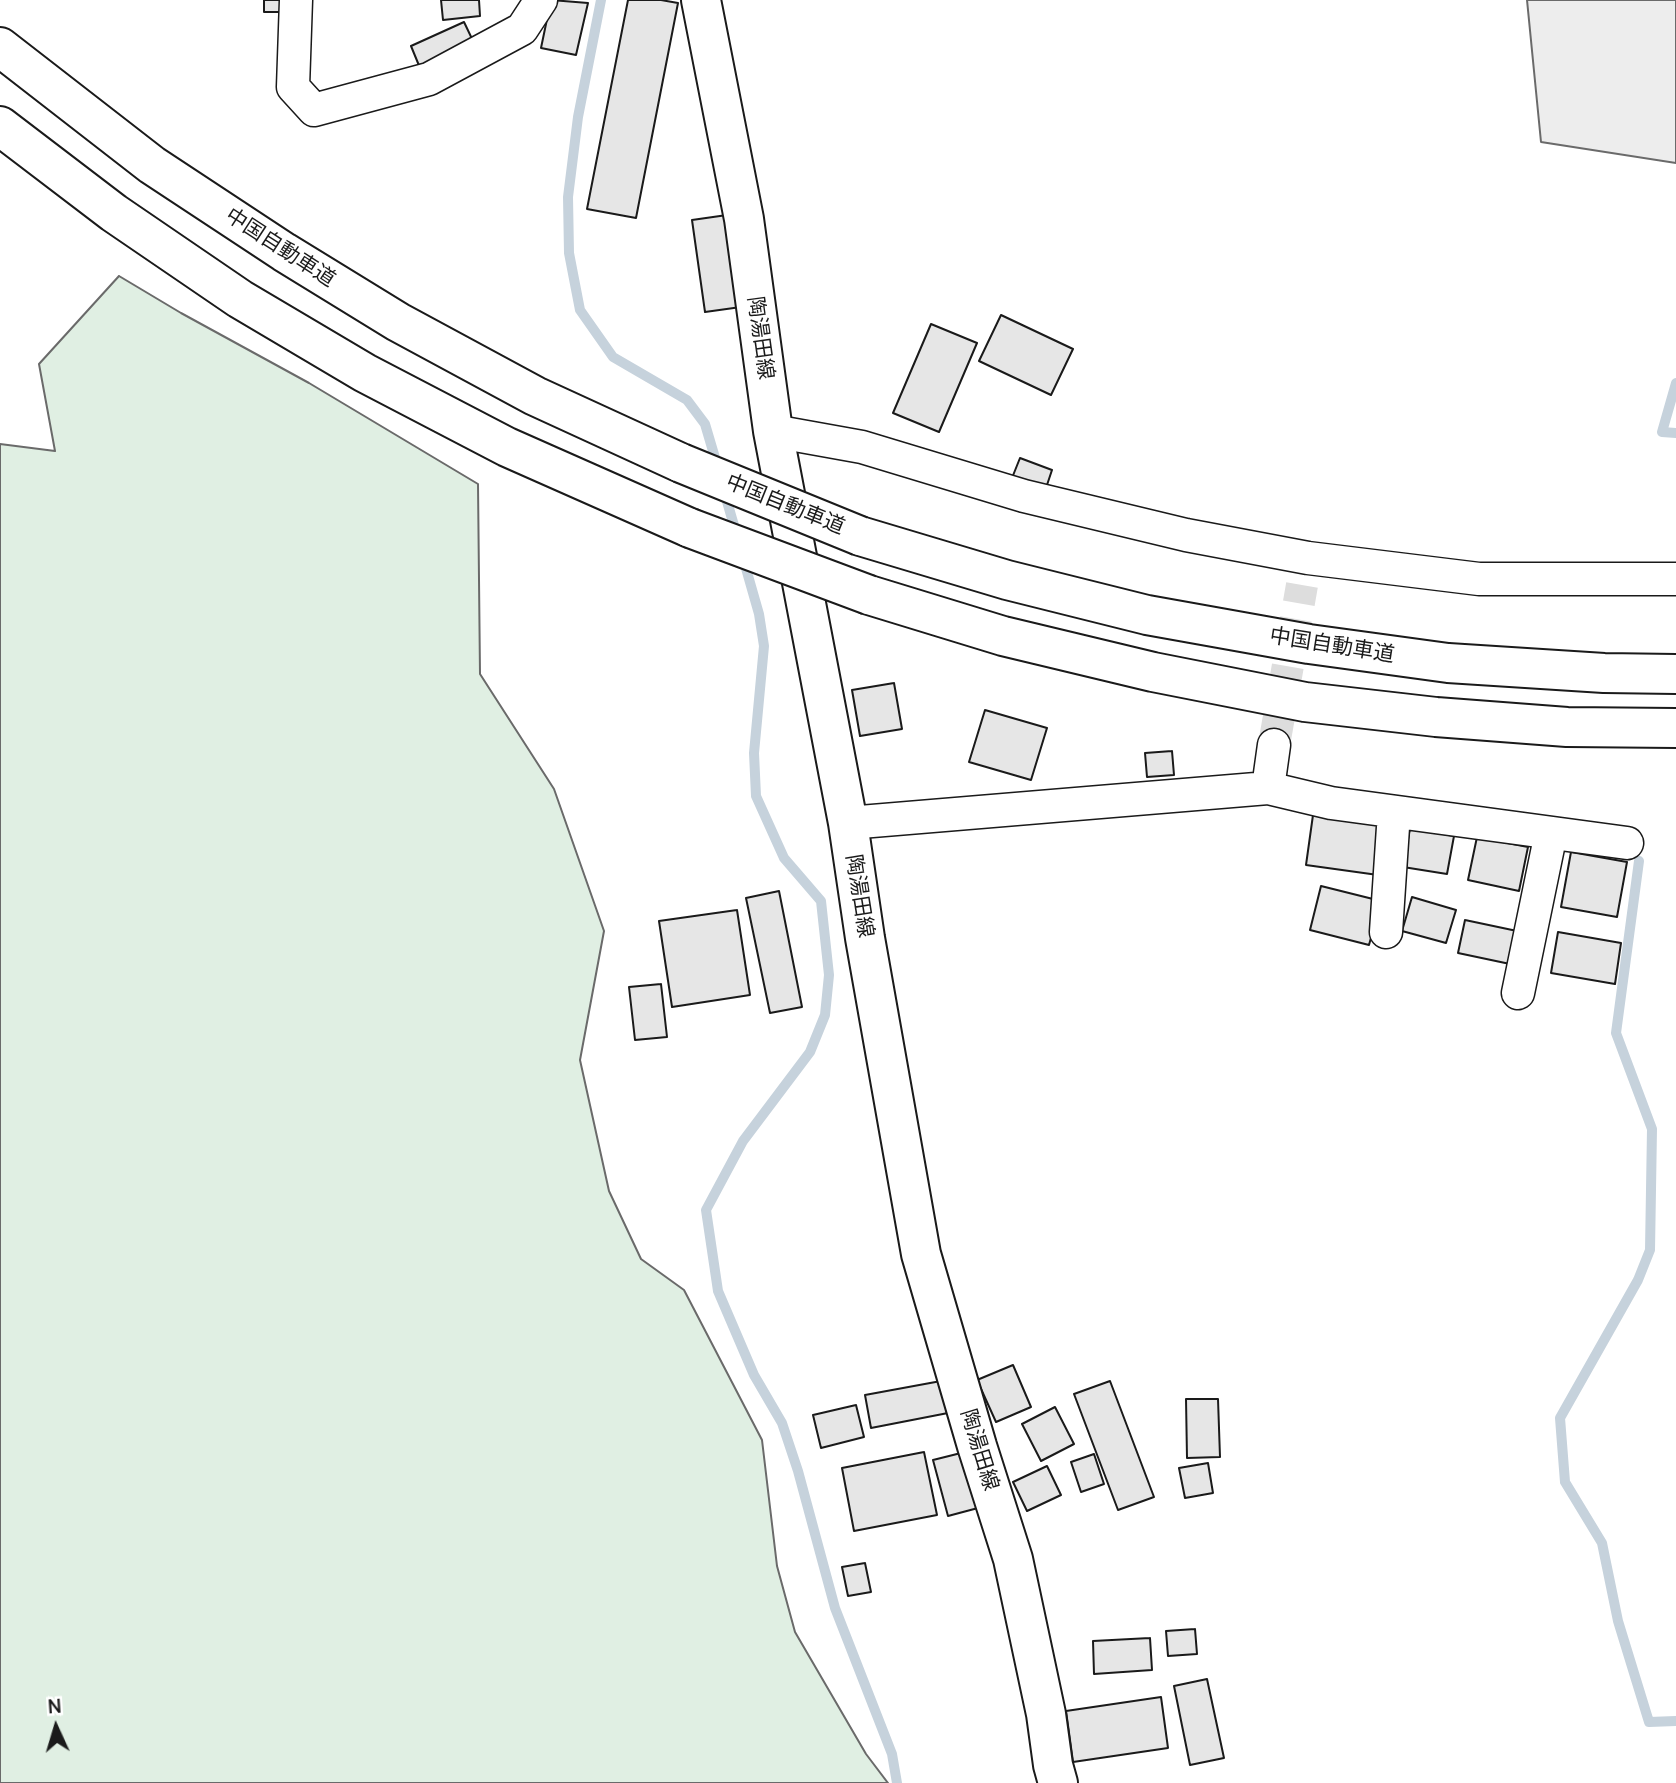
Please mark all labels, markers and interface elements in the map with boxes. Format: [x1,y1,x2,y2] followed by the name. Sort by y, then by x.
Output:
[220,203,340,293] street label: 中国自動車道
[742,295,778,381] street label: 陶湯田線
[722,470,848,540] street label: 中国自動車道
[1268,624,1396,668] street label: 中国自動車道
[840,853,878,939] street label: 陶湯田線
[955,1406,1003,1494] street label: 陶湯田線
[21,1692,91,1762] north arrow
[47,1693,62,1719] text: N

